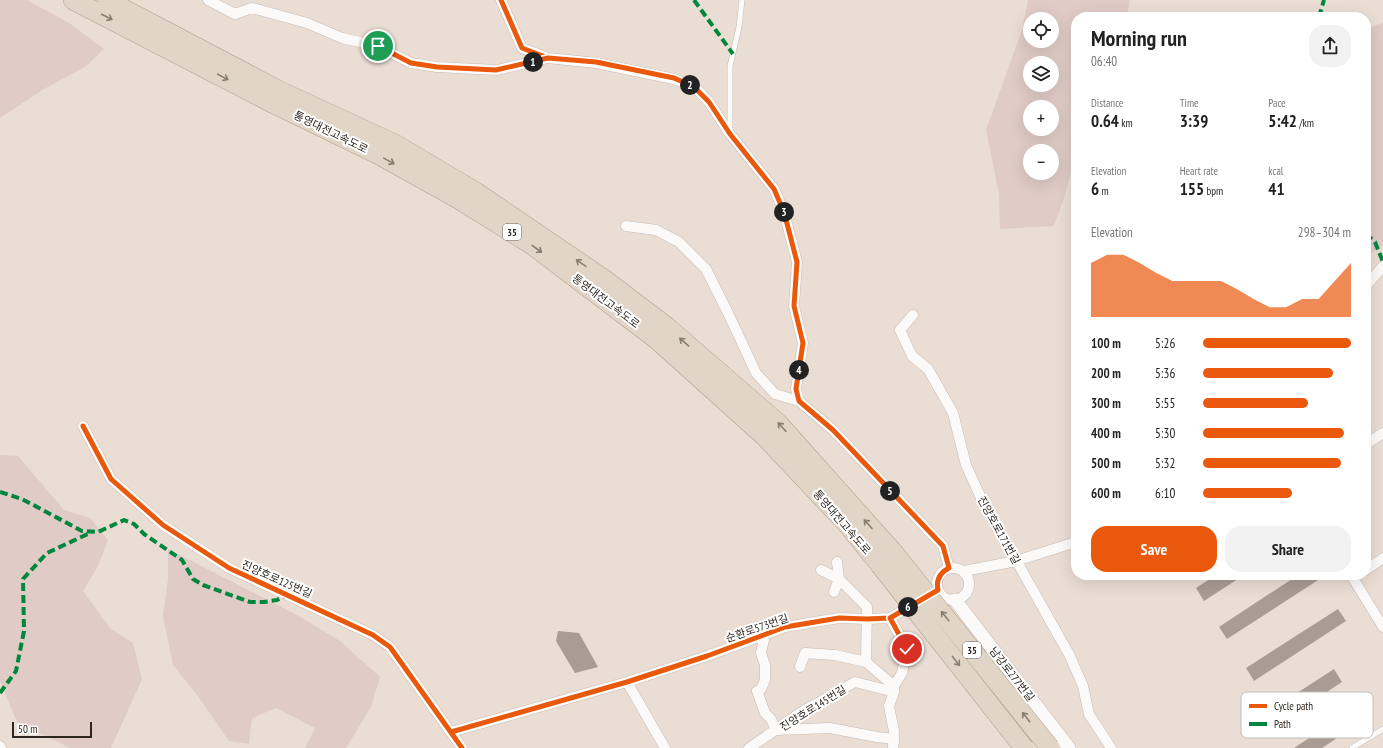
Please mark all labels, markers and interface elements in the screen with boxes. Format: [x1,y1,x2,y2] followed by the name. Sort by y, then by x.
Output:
[1023,12,1059,180] map controls
[1023,12,1059,48] button: locate
[101,14,113,22] one-way arrow
[1091,24,1187,52] text: Morning run
[1309,25,1351,67] button: share
[361,29,395,63] pin
[367,35,389,57] icon: arrive
[523,52,543,72] pin: 1
[1091,53,1117,70] text: 06:40
[530,55,536,69] text: 1
[1023,56,1059,92] button: layers
[217,74,229,81] one-way arrow
[680,75,700,95] pin: 2
[687,78,693,92] text: 2
[1091,96,1123,110] text: Distance
[1180,96,1199,110] text: Time
[1268,96,1286,110] text: Pace
[1023,100,1059,136] button: +
[292,108,370,156] street label: 통영대전고속도로
[1091,110,1119,132] text: 0.64
[1180,110,1208,132] text: 3:39
[1268,110,1297,132] text: 5:42
[1119,116,1133,130] text: km
[1297,116,1314,130] text: /km
[1023,144,1059,180] button: −
[383,157,395,165] one-way arrow
[1091,164,1126,178] text: Elevation
[1180,164,1218,178] text: Heart rate
[1268,164,1283,178] text: kcal
[1091,178,1099,200] text: 6
[1180,178,1204,200] text: 155
[1268,178,1285,200] text: 41
[1099,184,1109,198] text: m
[1204,184,1223,198] text: bpm
[774,202,794,222] pin: 3
[781,205,787,219] text: 3
[503,224,521,240] road number: 35
[1091,224,1133,241] text: Elevation
[1298,224,1351,241] text: 298–304 m
[531,244,542,253] one-way arrow
[575,259,586,267] one-way arrow
[569,271,643,331] street label: 통영대전고속도로
[1091,335,1121,352] text: 100 m
[1155,335,1175,352] text: 5:26
[679,337,689,346] one-way arrow
[789,360,809,380] pin: 4
[796,363,802,377] text: 4
[1091,365,1121,382] text: 200 m
[1155,365,1175,382] text: 5:36
[1091,395,1121,412] text: 300 m
[1155,395,1175,412] text: 5:55
[777,422,786,432] one-way arrow
[1091,425,1121,442] text: 400 m
[1155,425,1175,442] text: 5:30
[1091,455,1121,472] text: 500 m
[1155,455,1175,472] text: 5:32
[880,481,900,501] pin: 5
[887,484,893,498] text: 5
[1091,485,1121,502] text: 600 m
[1155,485,1175,502] text: 6:10
[810,487,874,557] street label: 통영대전고속도로
[975,494,1023,566] street label: 진양호로171번길
[864,519,873,529] one-way arrow
[1091,526,1217,572] button: Save
[1225,526,1351,572] button: Share
[240,557,314,601] street label: 진양호로125번길
[898,597,918,617] pin: 6
[905,600,911,614] text: 6
[940,610,949,621] one-way arrow
[724,611,790,645] street label: 순환로573번길
[890,632,924,666] pin
[896,638,918,660] icon: check
[963,642,981,658] road number: 35
[986,644,1038,704] street label: 남강로277번길
[951,656,960,667] one-way arrow
[777,682,849,734] street label: 진양호로145번길
[1241,692,1373,738] legend
[1274,699,1313,713] text: Cycle path
[1021,712,1030,723] one-way arrow
[1274,717,1291,731] text: Path
[12,720,92,739] scale bar
[18,722,37,736] text: 50 m

